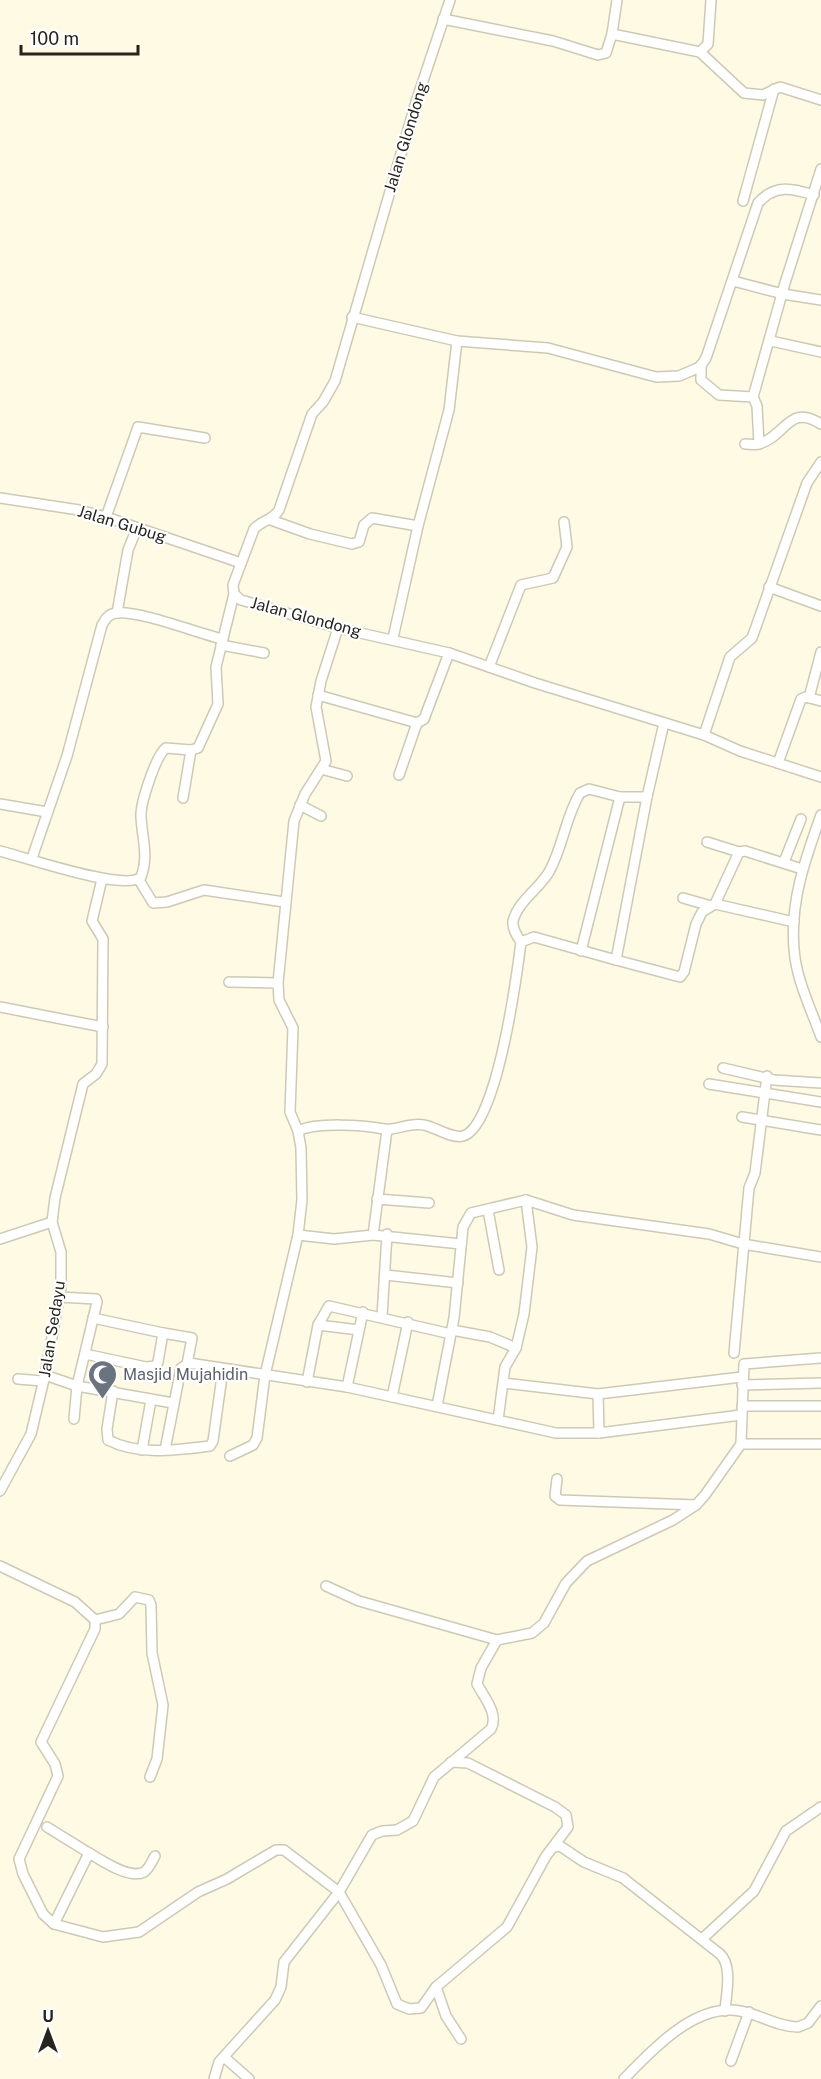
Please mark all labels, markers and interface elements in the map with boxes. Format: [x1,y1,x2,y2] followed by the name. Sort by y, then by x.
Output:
[21,18,138,56] scale bar
[30,28,79,49] text: 100 m
[380,80,432,194] street label: Jalan Glondong
[75,502,169,546] street label: Jalan Gubug
[248,593,364,641] street label: Jalan Glondong
[35,1279,69,1379] street label: Jalan Sedayu
[86,1358,118,1400] mosque icon: Masjid Mujahidin
[123,1365,248,1384] place label: Masjid Mujahidin
[18,2001,78,2061] north arrow
[42,2007,54,2026] text: U

